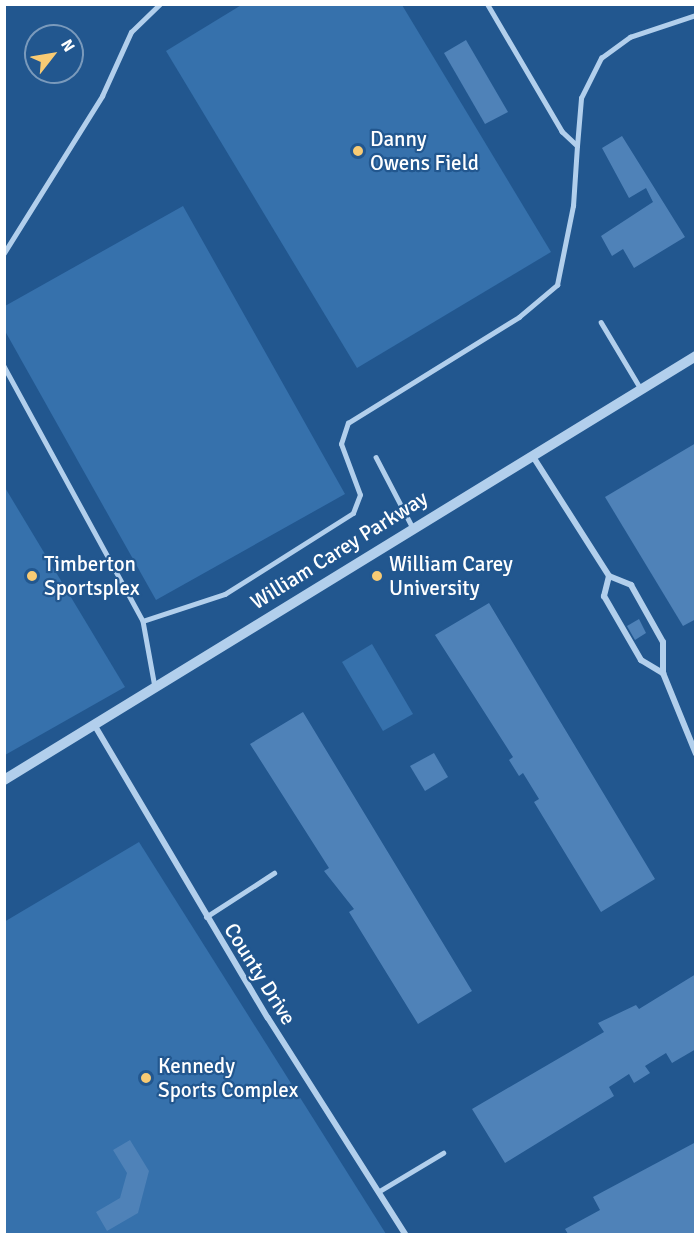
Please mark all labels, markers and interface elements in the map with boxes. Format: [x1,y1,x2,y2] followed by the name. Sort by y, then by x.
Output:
[24,24,84,84] north arrow
[56,36,79,56] text: N
[370,126,479,176] place label: Danny Owens Field
[351,144,365,158] marker: Danny Owens Field
[246,485,432,615] street label: William Carey Parkway
[44,551,140,601] place label: Timberton Sportsplex
[389,551,513,601] place label: William Carey University
[25,569,39,583] marker: Timberton Sportsplex
[370,569,384,583] marker: William Carey University
[219,918,301,1030] street label: County Drive
[158,1053,298,1103] place label: Kennedy Sports Complex
[139,1071,153,1085] marker: Kennedy Sports Complex

